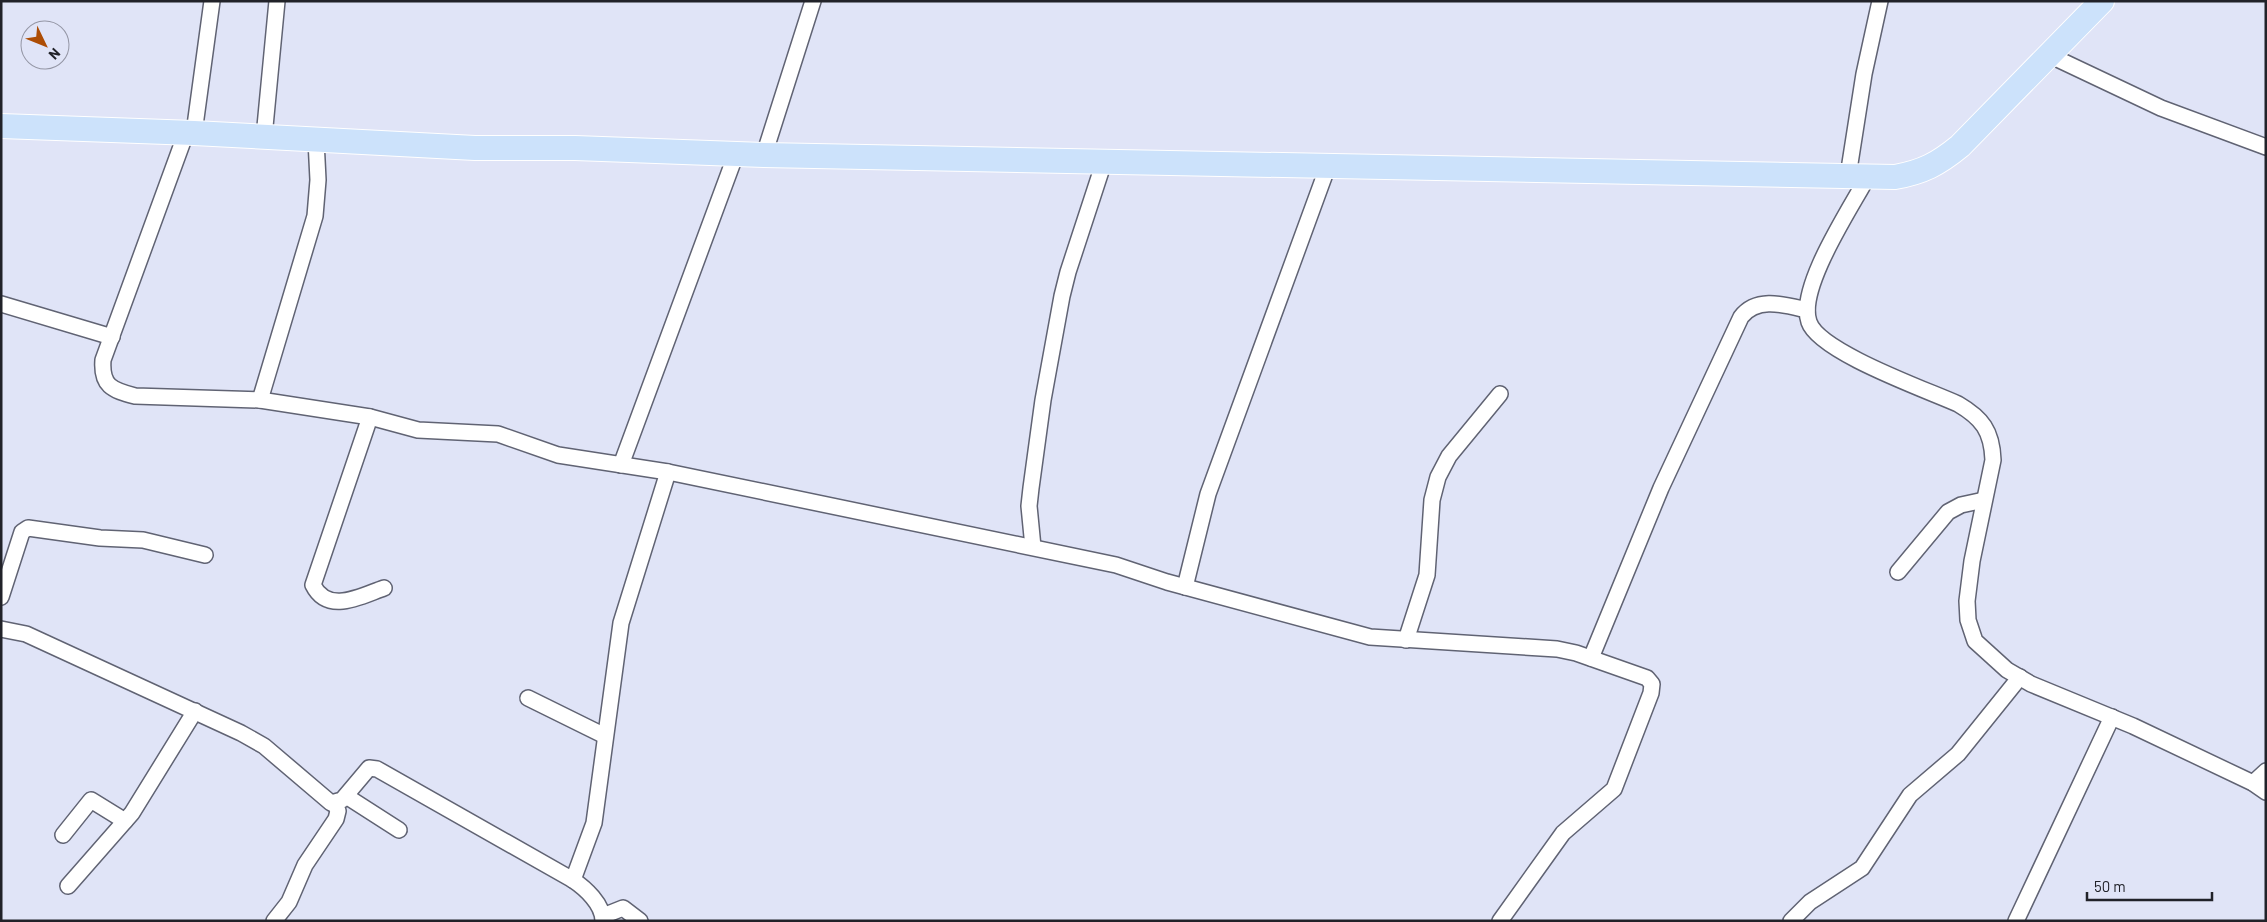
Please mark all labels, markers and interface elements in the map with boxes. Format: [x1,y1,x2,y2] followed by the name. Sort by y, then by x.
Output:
[20,20,70,70] north arrow
[45,45,64,63] text: N
[2087,870,2212,902] scale bar
[2094,877,2126,895] text: 50 m

